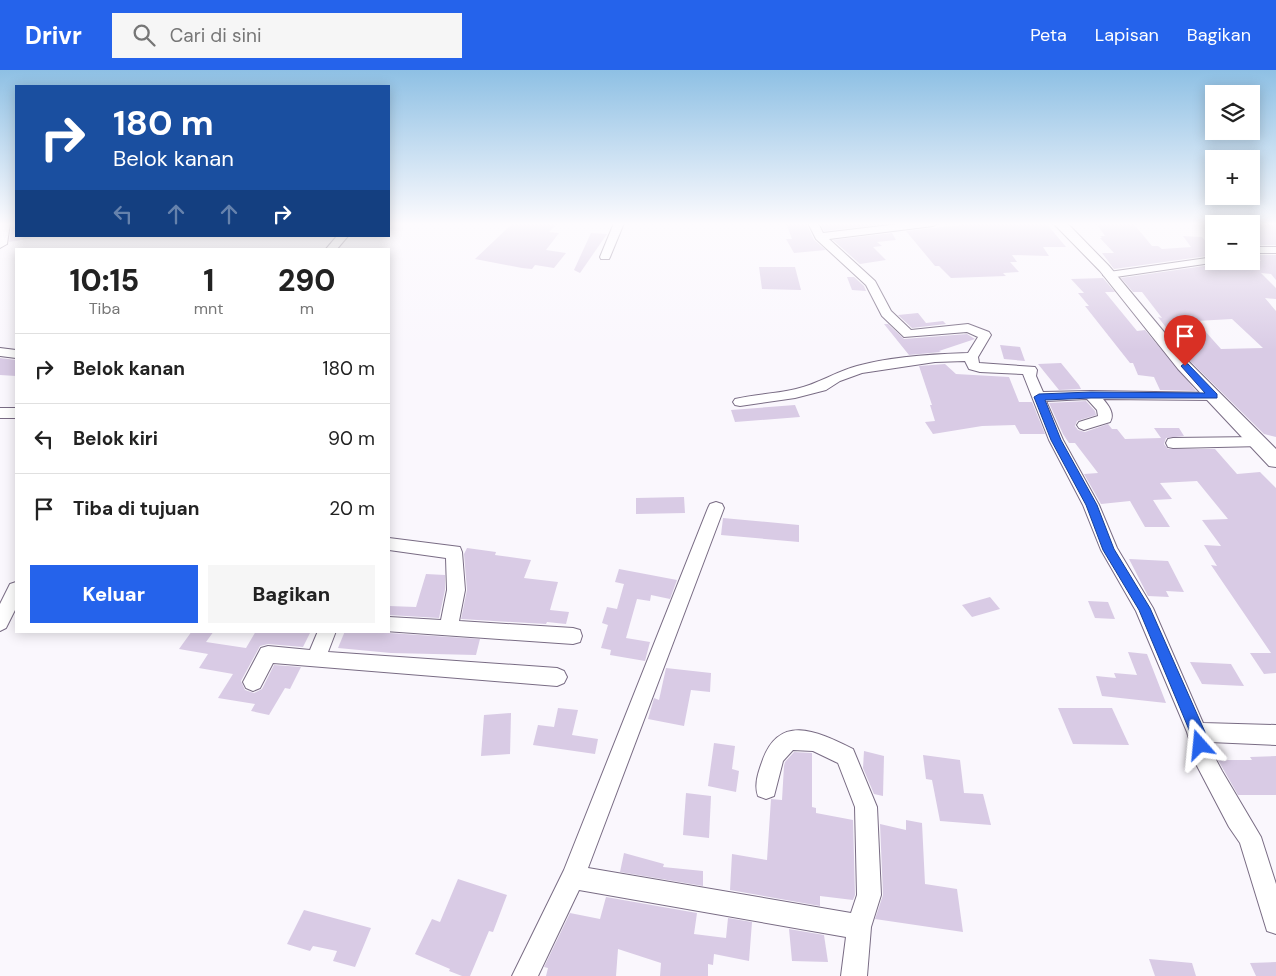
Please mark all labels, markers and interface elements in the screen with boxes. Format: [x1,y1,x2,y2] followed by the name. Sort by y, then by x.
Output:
[112,13,462,58] search box
[25,20,82,51] text: Drivr
[130,21,158,49] icon: search
[170,23,261,48] text: Cari di sini
[1030,23,1067,47] text: Peta
[1095,23,1159,47] text: Lapisan
[1187,23,1251,47] text: Bagikan
[1205,85,1260,270] map controls
[1205,85,1260,140] button: layers
[113,100,214,146] text: 180 m
[30,105,95,170] icon: right
[113,144,234,173] text: Belok kanan
[1205,150,1260,205] button: +
[109,200,137,228] icon: left
[162,200,190,228] icon: ahead
[215,200,243,228] icon: ahead
[268,200,296,228] icon: right
[1205,215,1260,270] button: −
[70,261,139,300] text: 10:15
[203,261,214,300] text: 1
[278,261,336,300] text: 290
[89,298,120,319] text: Tiba
[194,298,224,319] text: mnt
[300,298,314,319] text: m
[1164,315,1206,366] pin
[1171,322,1199,350] icon: arrive
[30,355,58,383] icon: right
[73,356,185,381] text: Belok kanan
[323,356,375,381] text: 180 m
[30,425,58,453] icon: left
[73,426,158,451] text: Belok kiri
[328,426,375,451] text: 90 m
[30,495,58,523] icon: arrive
[73,496,199,521] text: Tiba di tujuan
[329,496,375,521] text: 20 m
[30,565,198,623] button: Keluar
[208,565,375,623] button: Bagikan
[1173,718,1225,770] position arrow

